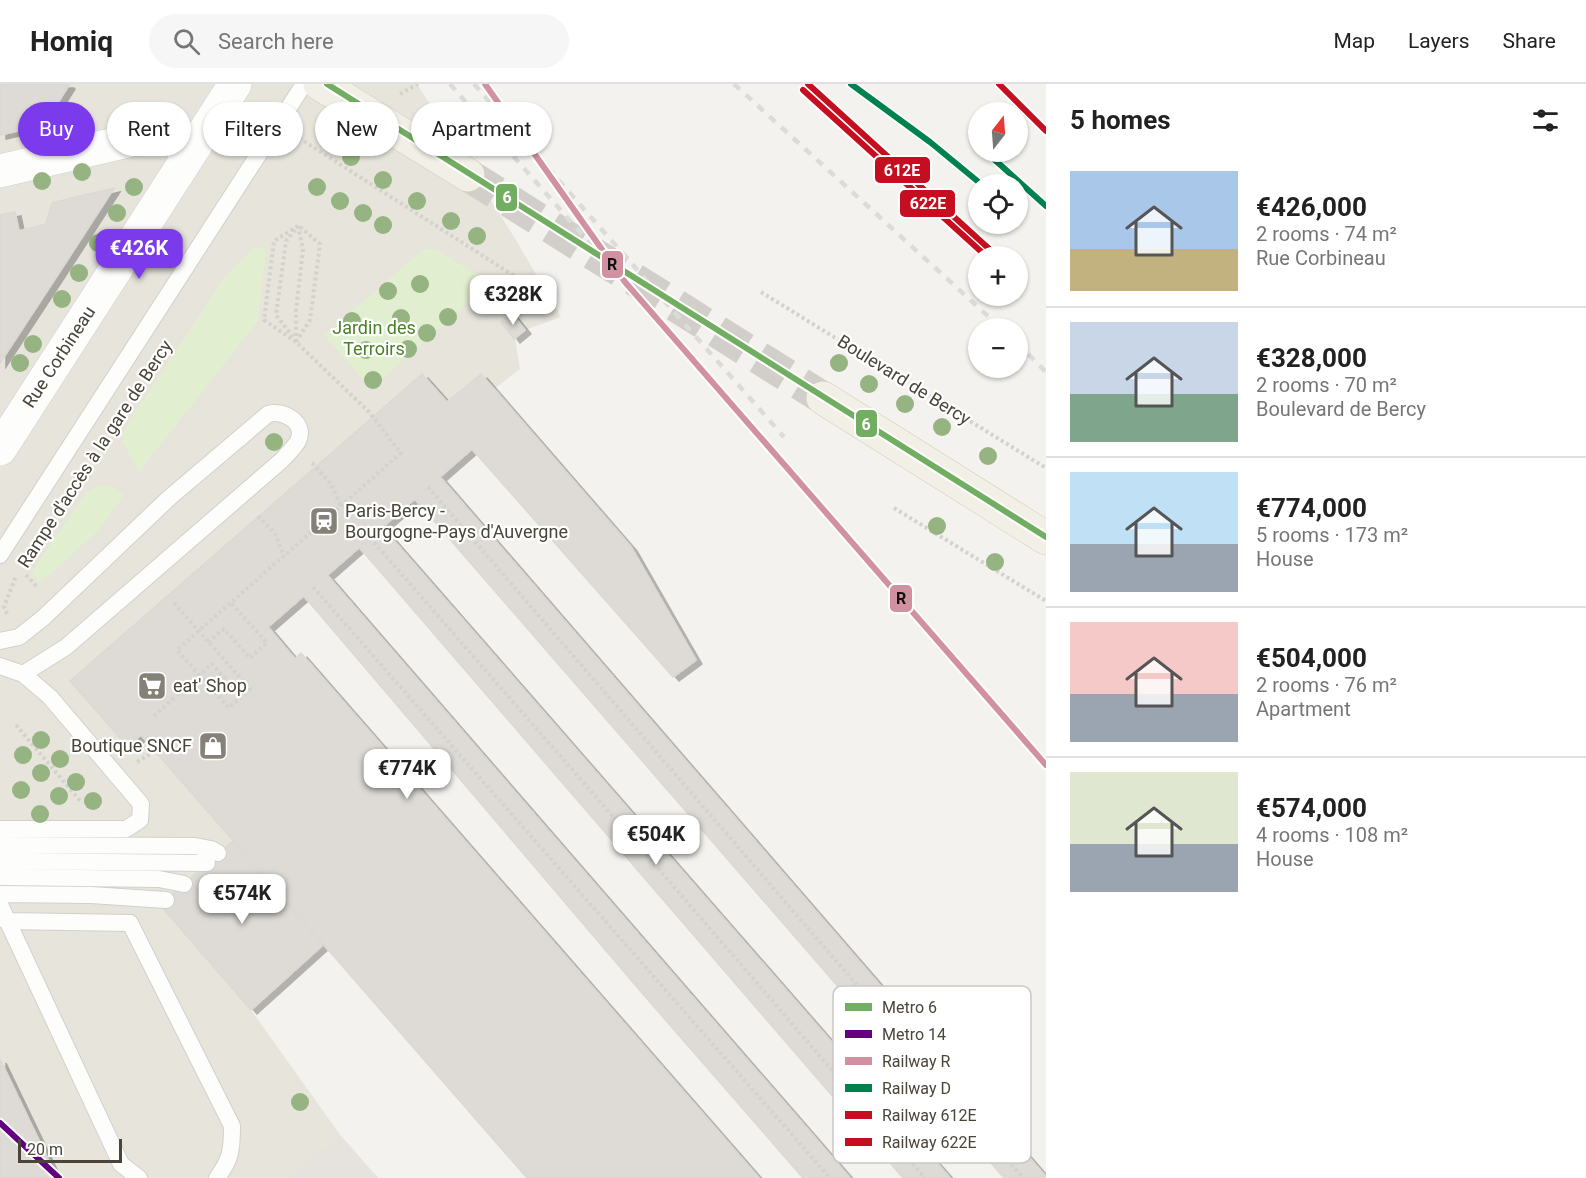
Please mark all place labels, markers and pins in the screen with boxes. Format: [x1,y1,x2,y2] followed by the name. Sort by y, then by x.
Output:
[97,229,181,280] pin: €426K
[471,275,555,326] pin: €328K
[345,500,568,542] place label: Paris-Bercy - Bourgogne-Pays d'Auvergne
[308,505,340,537] station icon: Paris-Bercy - Bourgogne-Pays d'Auvergne
[136,670,168,702] supermarket icon: eat' Shop
[173,675,247,696] place label: eat' Shop
[197,730,229,762] shop icon: Boutique SNCF
[71,735,192,756] place label: Boutique SNCF
[365,749,449,800] pin: €774K
[614,815,698,866] pin: €504K
[200,874,284,925] pin: €574K

